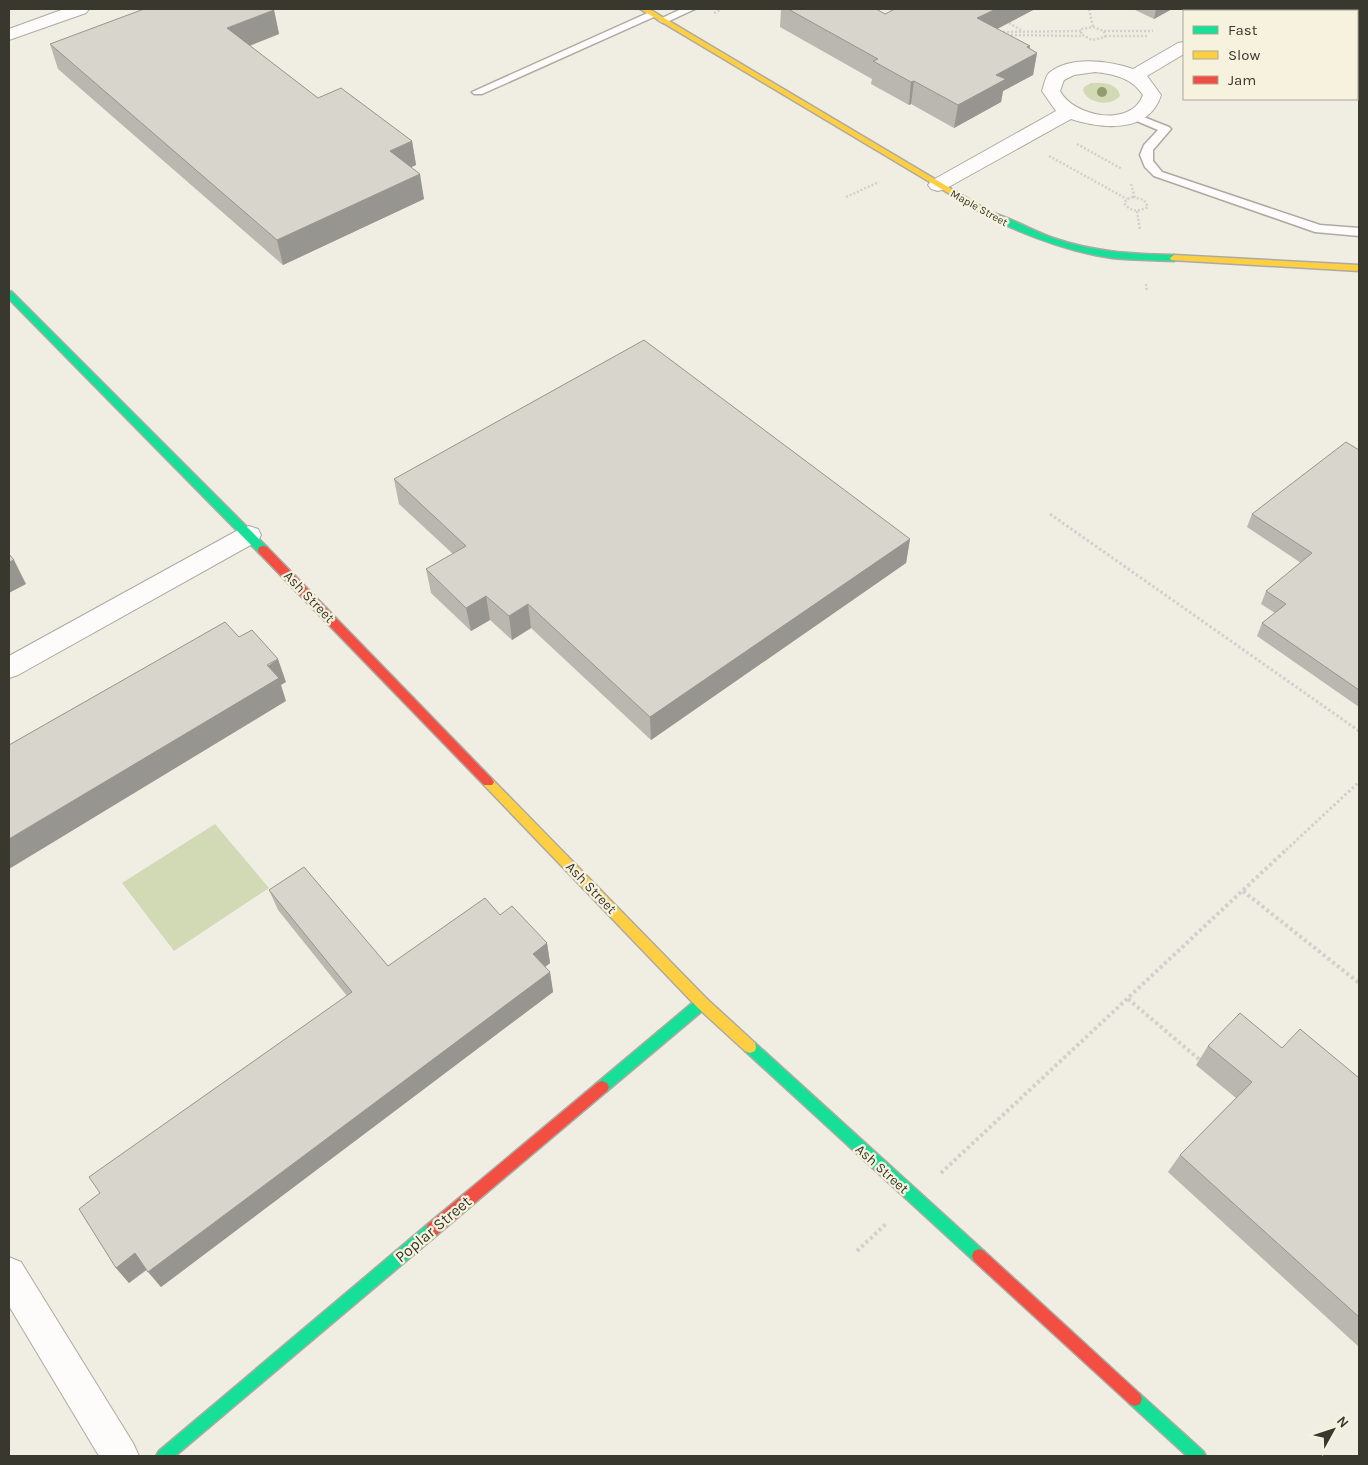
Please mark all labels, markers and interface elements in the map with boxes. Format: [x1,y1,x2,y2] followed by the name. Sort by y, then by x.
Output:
[1183,10,1358,100] legend
[1228,21,1258,39] text: Fast
[1228,46,1260,64] text: Slow
[1228,71,1256,89] text: Jam
[948,187,1010,229] street label: Maple Street
[280,567,338,627] street label: Ash Street
[562,858,620,918] street label: Ash Street
[852,1141,912,1197] street label: Ash Street
[391,1192,475,1266] street label: Poplar Street
[1308,1405,1358,1455] north arrow
[1333,1413,1352,1431] text: N

